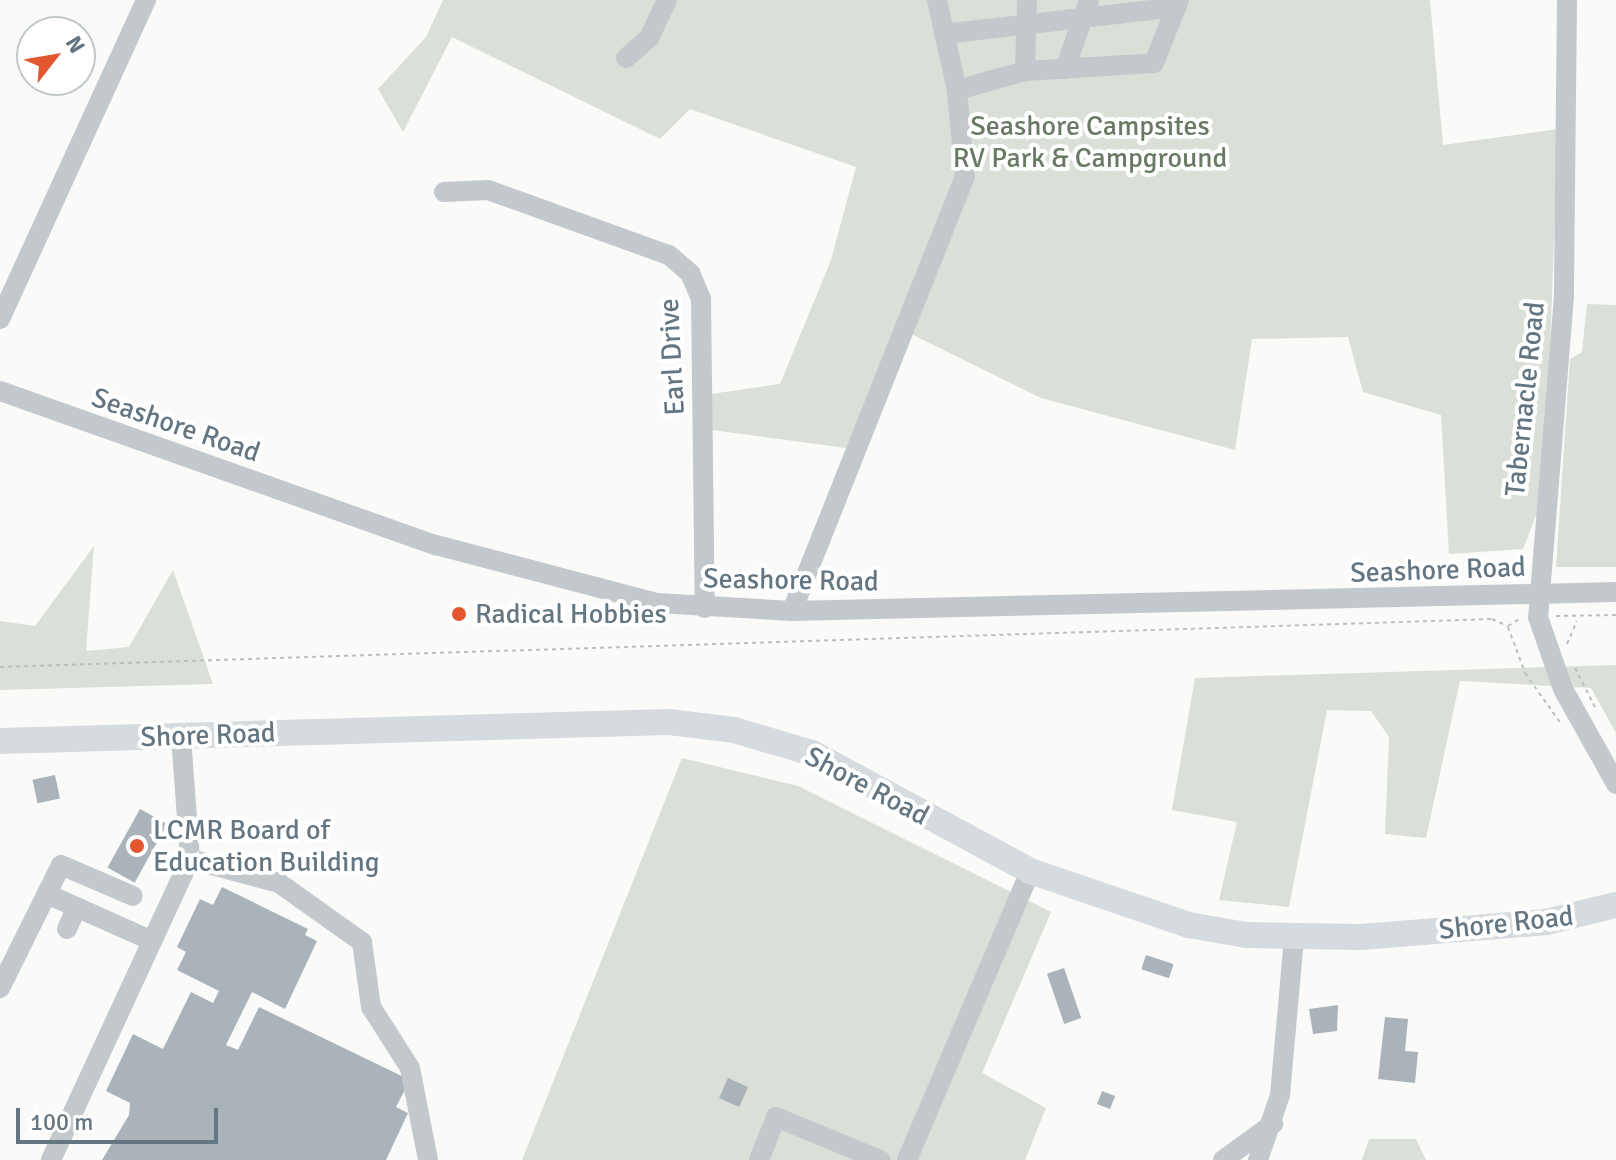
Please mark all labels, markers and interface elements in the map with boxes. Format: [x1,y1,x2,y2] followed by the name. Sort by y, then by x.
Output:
[16,16,96,96] north arrow
[60,31,91,58] text: N
[953,109,1227,175] park label: Seashore Campsites RV Park & Campground
[652,298,692,416] street label: Earl Drive
[1498,300,1552,498] street label: Tabernacle Road
[87,381,265,469] street label: Seashore Road
[1350,550,1526,590] street label: Seashore Road
[703,562,879,598] street label: Seashore Road
[475,597,667,631] place label: Radical Hobbies
[450,605,468,623] marker: Radical Hobbies
[140,716,276,754] street label: Shore Road
[799,739,935,833] street label: Shore Road
[153,813,380,879] place label: LCMR Board of Education Building
[128,837,146,855] marker: LCMR Board of Education Building
[1437,899,1575,947] street label: Shore Road
[20,1092,222,1142] scale bar
[30,1107,93,1137] text: 100 m

